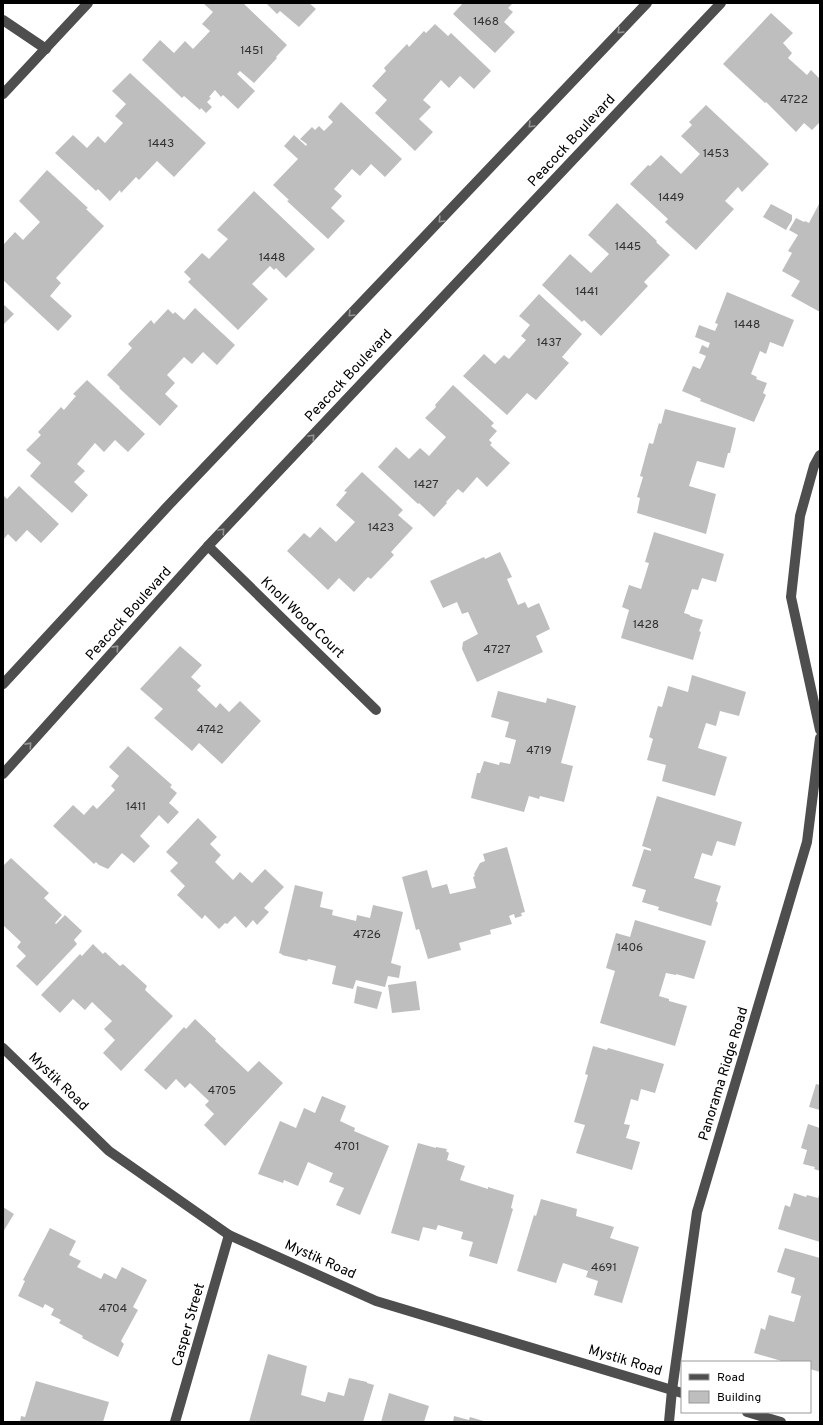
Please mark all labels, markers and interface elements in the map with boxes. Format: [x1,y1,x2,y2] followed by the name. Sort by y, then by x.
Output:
[473,14,499,30] house number: 1468
[618,26,625,34] one-way arrow
[240,43,264,59] house number: 1451
[525,91,619,191] street label: Peacock Boulevard
[780,92,808,108] house number: 4722
[528,120,536,128] one-way arrow
[148,136,174,152] house number: 1443
[703,146,729,162] house number: 1453
[658,190,684,206] house number: 1449
[439,215,446,222] one-way arrow
[615,239,641,255] house number: 1445
[259,250,285,266] house number: 1448
[575,284,599,300] house number: 1441
[349,309,356,317] one-way arrow
[734,317,760,333] house number: 1448
[302,326,396,426] street label: Peacock Boulevard
[536,335,562,351] house number: 1437
[307,434,315,442] one-way arrow
[413,477,439,493] house number: 1427
[368,520,394,536] house number: 1423
[218,528,225,536] one-way arrow
[83,564,175,664] street label: Peacock Boulevard
[257,574,347,662] street label: Knoll Wood Court
[633,617,659,633] house number: 1428
[484,642,510,658] house number: 4727
[112,645,119,653] one-way arrow
[196,722,224,738] house number: 4742
[24,742,31,749] one-way arrow
[526,743,552,759] house number: 4719
[126,799,146,815] house number: 1411
[353,927,381,943] house number: 4726
[617,940,643,956] house number: 1406
[696,1005,752,1143] street label: Panorama Ridge Road
[25,1049,91,1115] street label: Mystik Road
[208,1083,236,1099] house number: 4705
[334,1139,360,1155] house number: 4701
[282,1237,358,1283] street label: Mystik Road
[591,1260,617,1276] house number: 4691
[169,1281,209,1369] street label: Casper Street
[99,1301,127,1317] house number: 4704
[586,1342,664,1380] street label: Mystik Road
[681,1361,811,1413] legend
[717,1370,745,1386] text: Road
[717,1390,761,1406] text: Building

